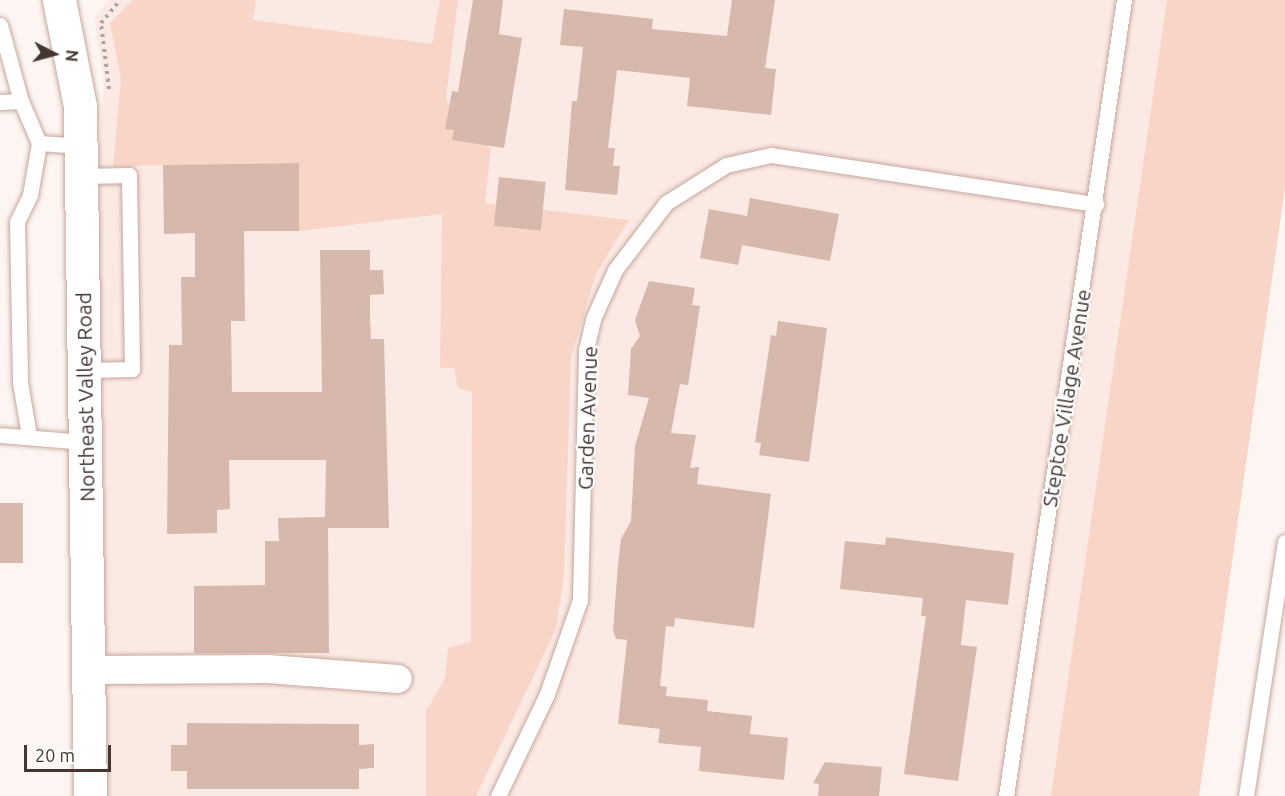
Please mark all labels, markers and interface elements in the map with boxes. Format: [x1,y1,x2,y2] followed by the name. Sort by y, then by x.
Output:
[24,24,84,84] north arrow
[62,49,81,63] text: N
[1036,287,1096,509] street label: Steptoe Village Avenue
[71,292,99,502] street label: Northeast Valley Road
[572,346,602,490] street label: Garden Avenue
[27,733,114,771] scale bar
[35,745,75,765] text: 20 m

